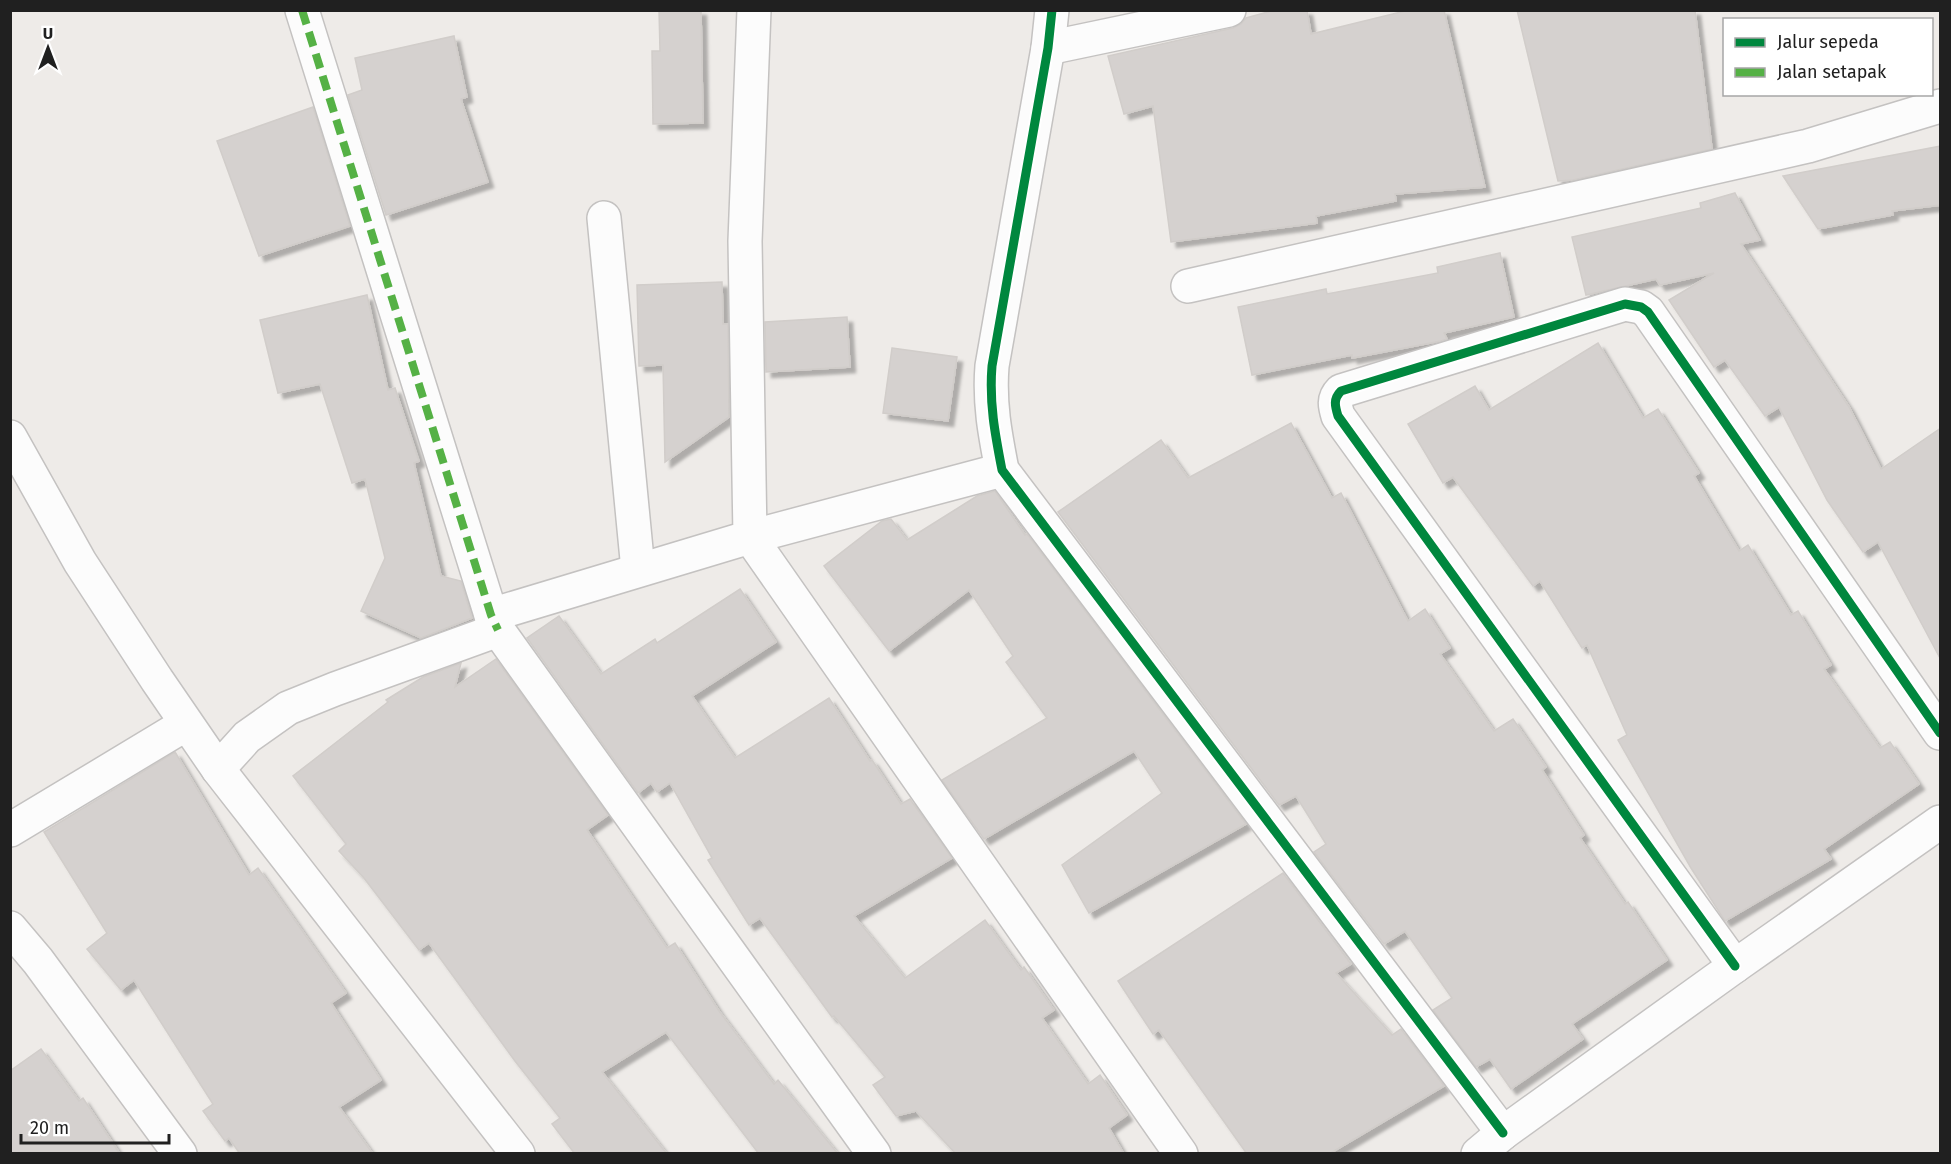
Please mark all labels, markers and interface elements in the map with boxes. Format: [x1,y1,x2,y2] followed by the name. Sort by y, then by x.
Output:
[18,18,78,78] north arrow
[1723,18,1933,96] legend
[43,24,53,43] text: U
[1777,31,1879,53] text: Jalur sepeda
[1777,61,1887,83] text: Jalan setapak
[21,1107,170,1145] scale bar
[30,1117,69,1139] text: 20 m

